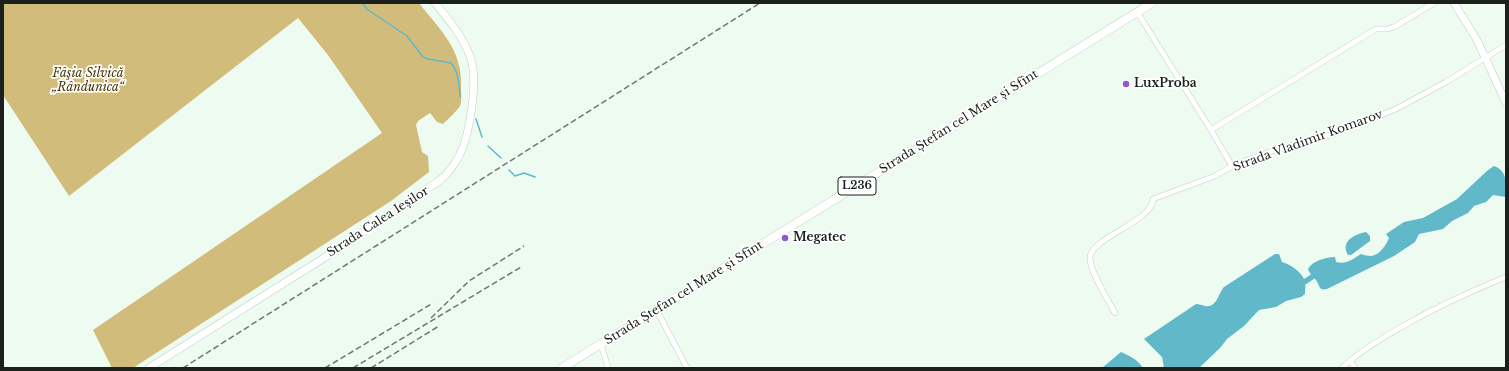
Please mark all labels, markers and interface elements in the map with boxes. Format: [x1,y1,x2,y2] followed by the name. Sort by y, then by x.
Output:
[52,67,124,95] park label: Fâşia Silvică „Rândunica“
[877,67,1041,177] street label: Strada Ștefan cel Mare și Sfînt
[1134,77,1197,91] place label: LuxProba
[1121,79,1131,89] marker: LuxProba
[1231,107,1385,175] street label: Strada Vladimir Komarov
[838,177,876,195] road number: L236
[324,184,432,260] street label: Strada Calea Ieșilor
[793,231,846,245] place label: Megatec
[780,233,790,243] marker: Megatec
[602,238,766,348] street label: Strada Ștefan cel Mare și Sfînt

